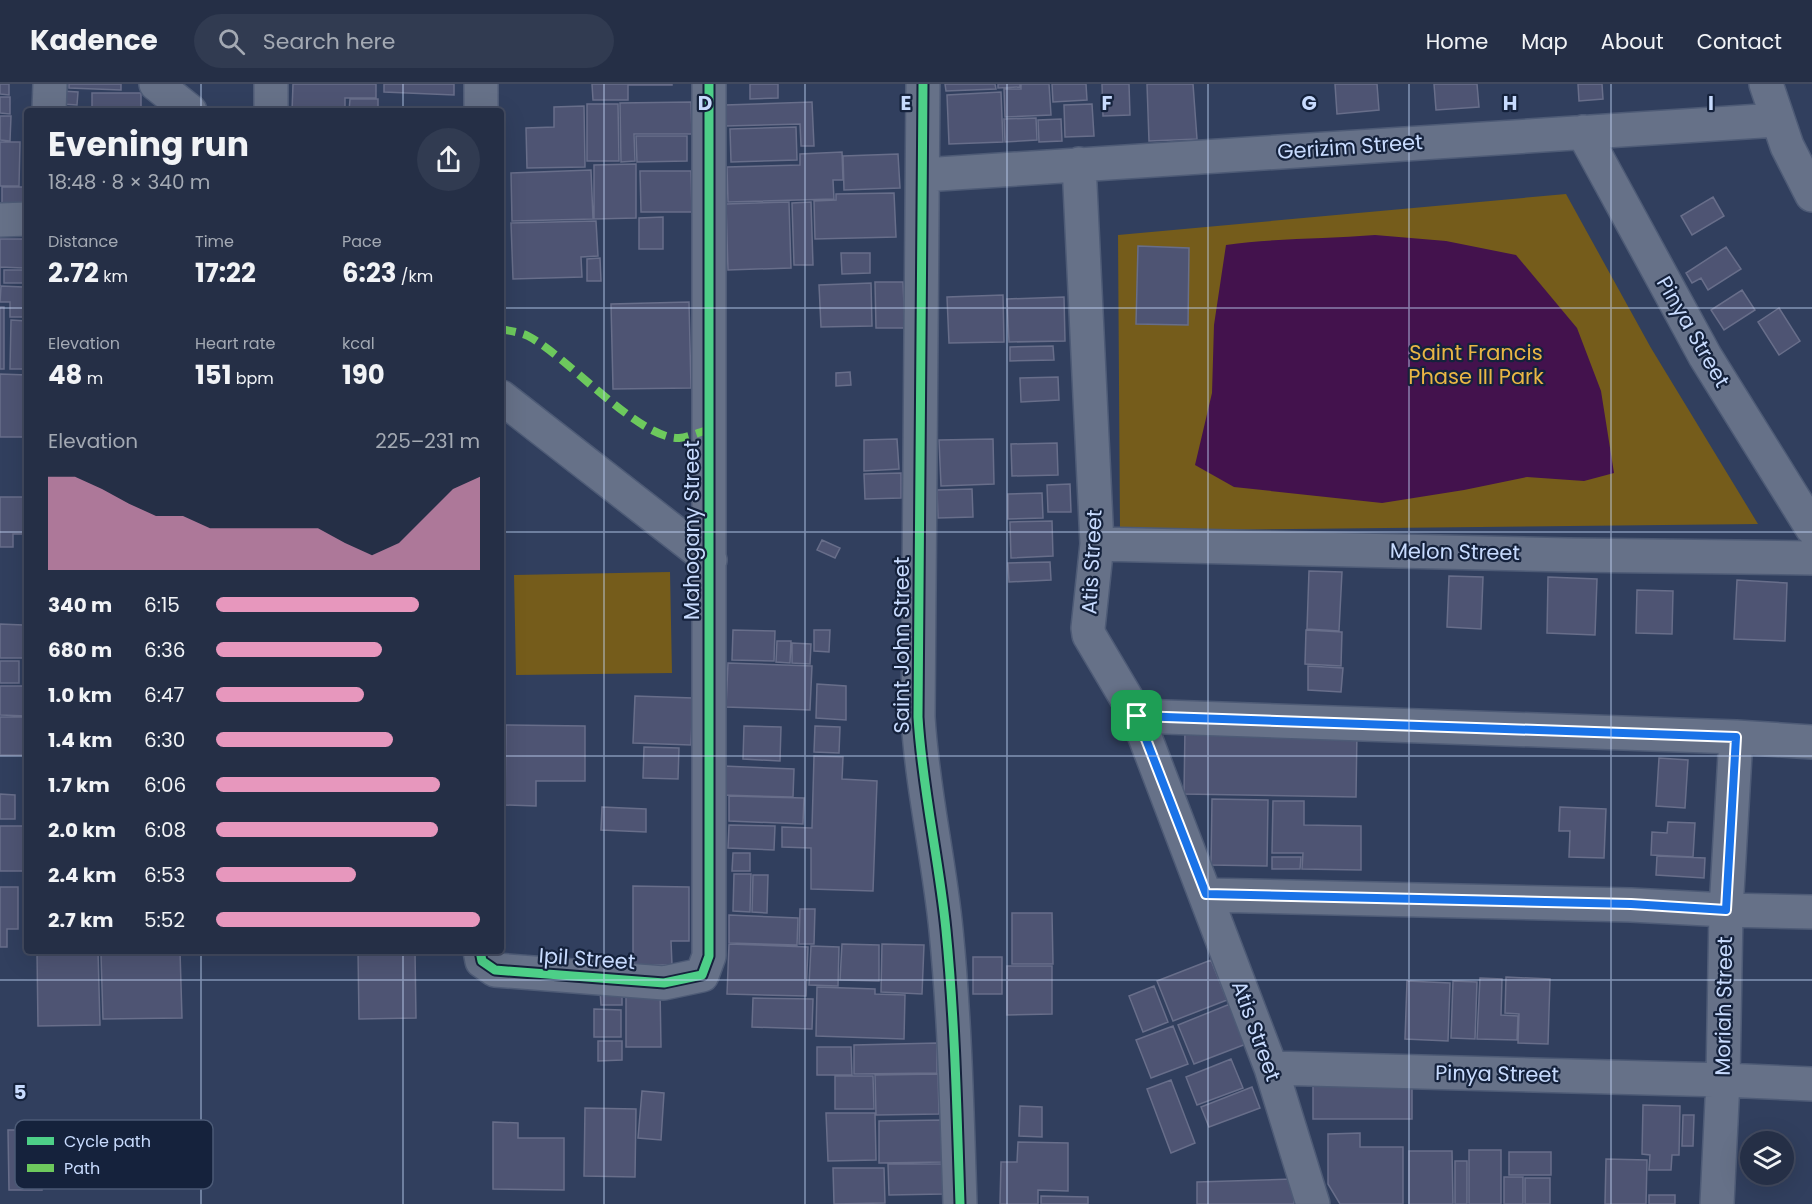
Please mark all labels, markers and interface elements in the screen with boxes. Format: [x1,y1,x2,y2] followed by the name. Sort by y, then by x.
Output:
[194,14,614,68] search box
[30,21,158,60] text: Kadence
[215,25,248,58] icon: search
[263,26,395,57] text: Search here
[1426,27,1488,56] text: Home
[1521,27,1568,56] text: Map
[1601,27,1664,56] text: About
[1697,27,1782,56] text: Contact
[698,89,712,117] text: D
[901,89,911,117] text: E
[1102,89,1113,117] text: F
[1301,89,1317,117] text: G
[1503,89,1517,117] text: H
[1708,89,1714,117] text: I
[48,121,249,168] text: Evening run
[1276,127,1424,166] street label: Gerizim Street
[417,128,480,191] button: share
[48,168,210,196] text: 18:48 · 8 × 340 m
[48,230,118,253] text: Distance
[195,230,234,253] text: Time
[342,230,382,253] text: Pace
[48,255,99,291] text: 2.72
[195,255,256,291] text: 17:22
[342,255,397,291] text: 6:23
[99,265,128,288] text: km
[397,265,433,288] text: /km
[1650,271,1737,393] street label: Pinya Street
[48,332,120,355] text: Elevation
[195,332,275,355] text: Heart rate
[342,332,375,355] text: kcal
[1408,338,1544,391] park label: Saint Francis Phase III Park
[48,357,82,393] text: 48
[195,357,231,393] text: 151
[342,357,385,393] text: 190
[82,367,103,390] text: m
[231,367,274,390] text: bpm
[48,427,138,455] text: Elevation
[375,427,480,455] text: 225–231 m
[677,440,706,620] street label: Mahogany Street
[1074,509,1109,615] street label: Atis Street
[1390,536,1520,567] street label: Melon Street
[887,557,916,733] street label: Saint John Street
[48,591,112,619] text: 340 m
[144,591,180,619] text: 6:15
[48,636,112,664] text: 680 m
[144,636,185,664] text: 6:36
[48,681,112,709] text: 1.0 km
[144,681,184,709] text: 6:47
[1111,690,1162,741] pin
[1120,699,1153,732] icon: arrive
[48,726,112,754] text: 1.4 km
[144,726,185,754] text: 6:30
[48,771,110,799] text: 1.7 km
[144,771,186,799] text: 6:06
[48,816,116,844] text: 2.0 km
[144,816,186,844] text: 6:08
[48,861,116,889] text: 2.4 km
[144,861,185,889] text: 6:53
[48,906,114,934] text: 2.7 km
[144,906,185,934] text: 5:52
[1708,936,1739,1076] street label: Moriah Street
[538,941,636,976] street label: Ipil Street
[1225,977,1288,1085] street label: Atis Street
[1435,1058,1559,1089] street label: Pinya Street
[14,1078,27,1106] text: 5
[15,1120,213,1189] legend
[64,1130,151,1153] text: Cycle path
[1740,1131,1794,1185] map controls
[1740,1131,1794,1185] button: layers
[64,1157,100,1180] text: Path

